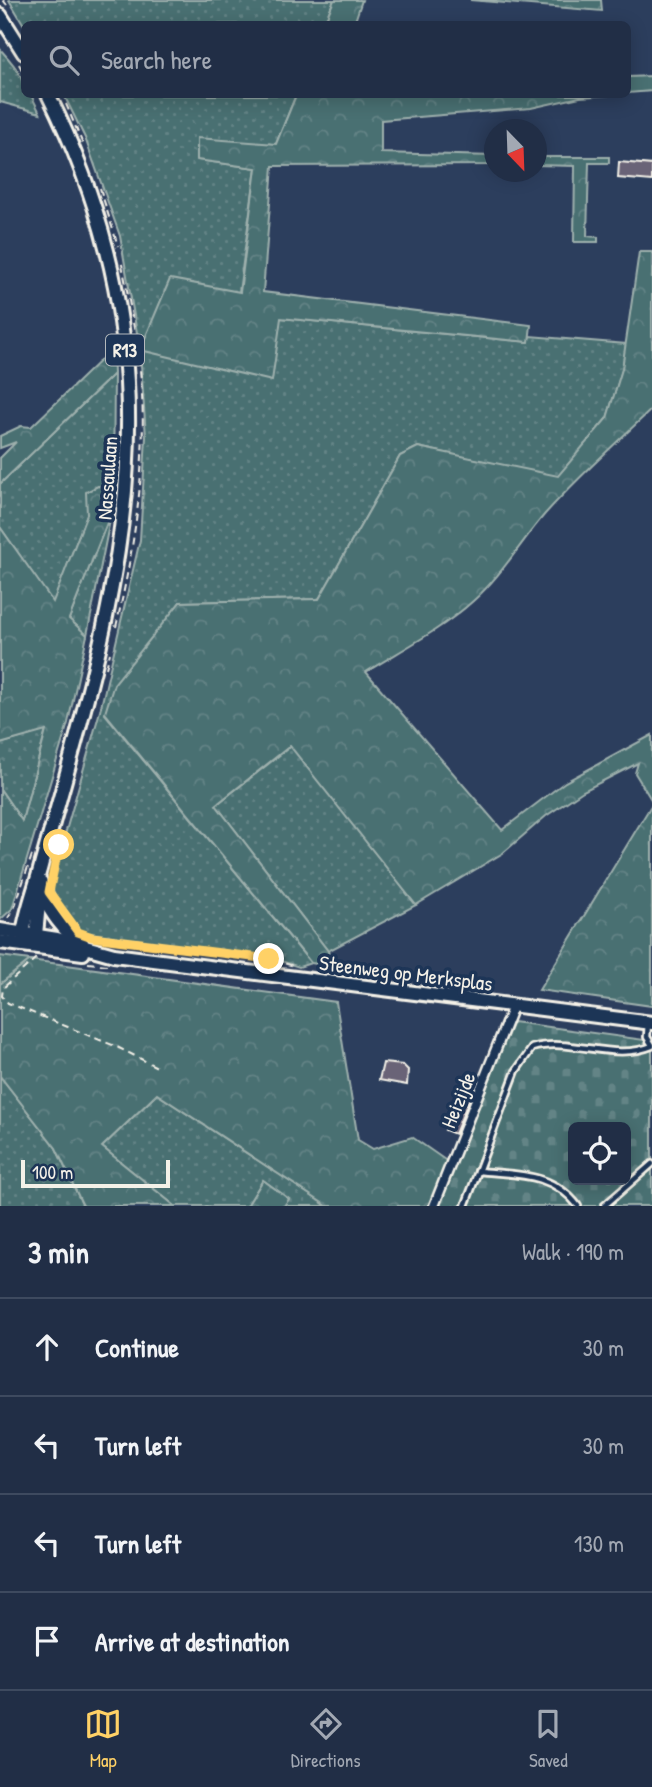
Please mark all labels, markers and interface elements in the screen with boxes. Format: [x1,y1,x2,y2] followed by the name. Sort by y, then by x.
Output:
[21,21,631,98] search box
[45,41,83,79] icon: search
[101,42,212,77] text: Search here
[484,119,547,182] north arrow
[106,334,144,366] road number: R13
[90,435,124,521] street label: Nassaulaan
[43,829,74,860] route start
[253,943,284,974] route end
[318,948,494,998] street label: Steenweg op Merksplas
[434,1068,482,1132] street label: Heizijde
[568,1122,631,1185] map controls
[568,1122,631,1185] button: locate
[21,1157,170,1189] scale bar
[32,1159,73,1185] text: 100 m
[28,1232,89,1272] text: 3 min
[522,1236,624,1267] text: Walk · 190 m
[28,1328,66,1366] icon: ahead
[95,1330,179,1365] text: Continue
[582,1332,624,1363] text: 30 m
[28,1426,66,1464] icon: left
[95,1428,181,1463] text: Turn left
[582,1430,624,1461] text: 30 m
[28,1524,66,1562] icon: left
[95,1526,181,1561] text: Turn left
[574,1528,624,1559] text: 130 m
[28,1622,66,1660] icon: arrive
[95,1624,290,1659] text: Arrive at destination
[84,1705,122,1773] tab: Map
[291,1705,361,1773] tab: Directions
[529,1705,568,1773] tab: Saved

